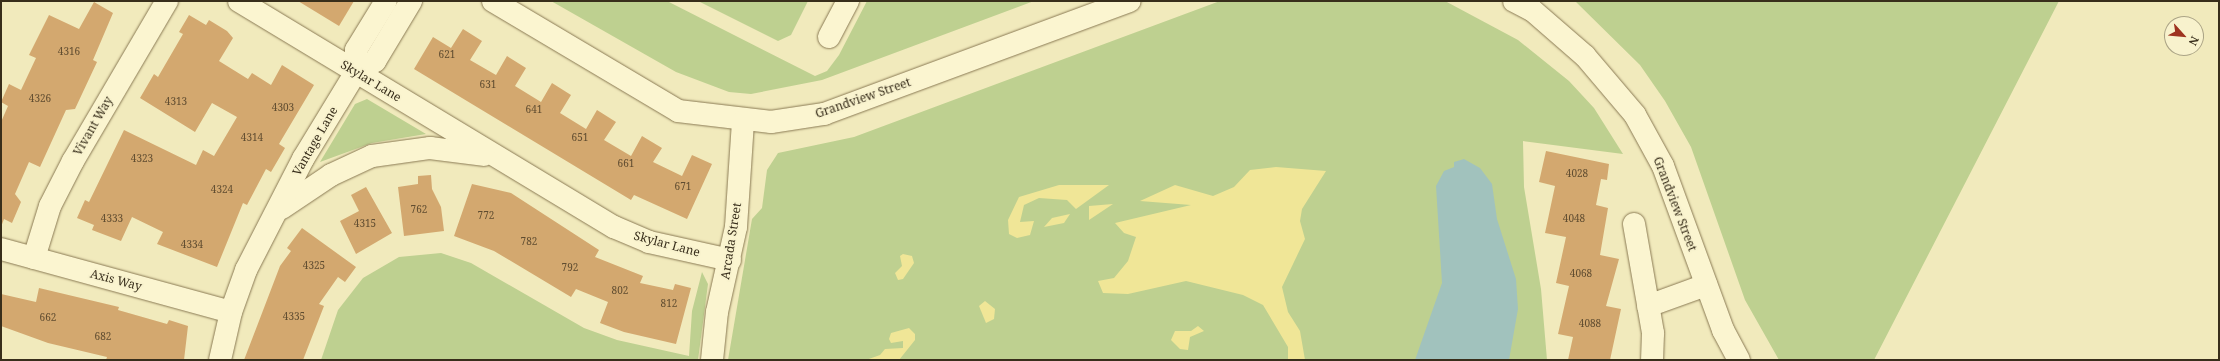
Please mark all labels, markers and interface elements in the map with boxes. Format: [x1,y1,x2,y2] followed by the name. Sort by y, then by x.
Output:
[2164,16,2204,56] north arrow
[2186,34,2203,48] text: N
[58,46,80,58] house number: 4316
[439,49,455,61] house number: 621
[338,57,404,105] street label: Skylar Lane
[813,75,913,121] street label: Grandview Street
[480,79,496,91] house number: 631
[29,93,51,105] house number: 4326
[70,94,116,158] street label: Vivant Way
[165,96,187,108] house number: 4313
[272,102,294,114] house number: 4303
[289,104,341,178] street label: Vantage Lane
[526,104,542,116] house number: 641
[241,132,263,144] house number: 4314
[572,132,588,144] house number: 651
[131,153,153,165] house number: 4323
[1650,155,1700,253] street label: Grandview Street
[618,158,634,170] house number: 661
[1566,168,1588,180] house number: 4028
[675,181,691,193] house number: 671
[211,184,233,196] house number: 4324
[718,202,744,280] street label: Arcada Street
[411,204,427,216] house number: 762
[478,210,494,222] house number: 772
[101,213,123,225] house number: 4333
[1563,213,1585,225] house number: 4048
[354,218,376,230] house number: 4315
[632,228,702,260] street label: Skylar Lane
[521,236,537,248] house number: 782
[181,239,203,251] house number: 4334
[303,260,325,272] house number: 4325
[562,262,578,274] house number: 792
[89,266,143,294] street label: Axis Way
[1570,268,1592,280] house number: 4068
[612,285,628,297] house number: 802
[661,298,677,310] house number: 812
[283,311,305,323] house number: 4335
[40,312,56,324] house number: 662
[1579,318,1601,330] house number: 4088
[95,331,111,343] house number: 682

